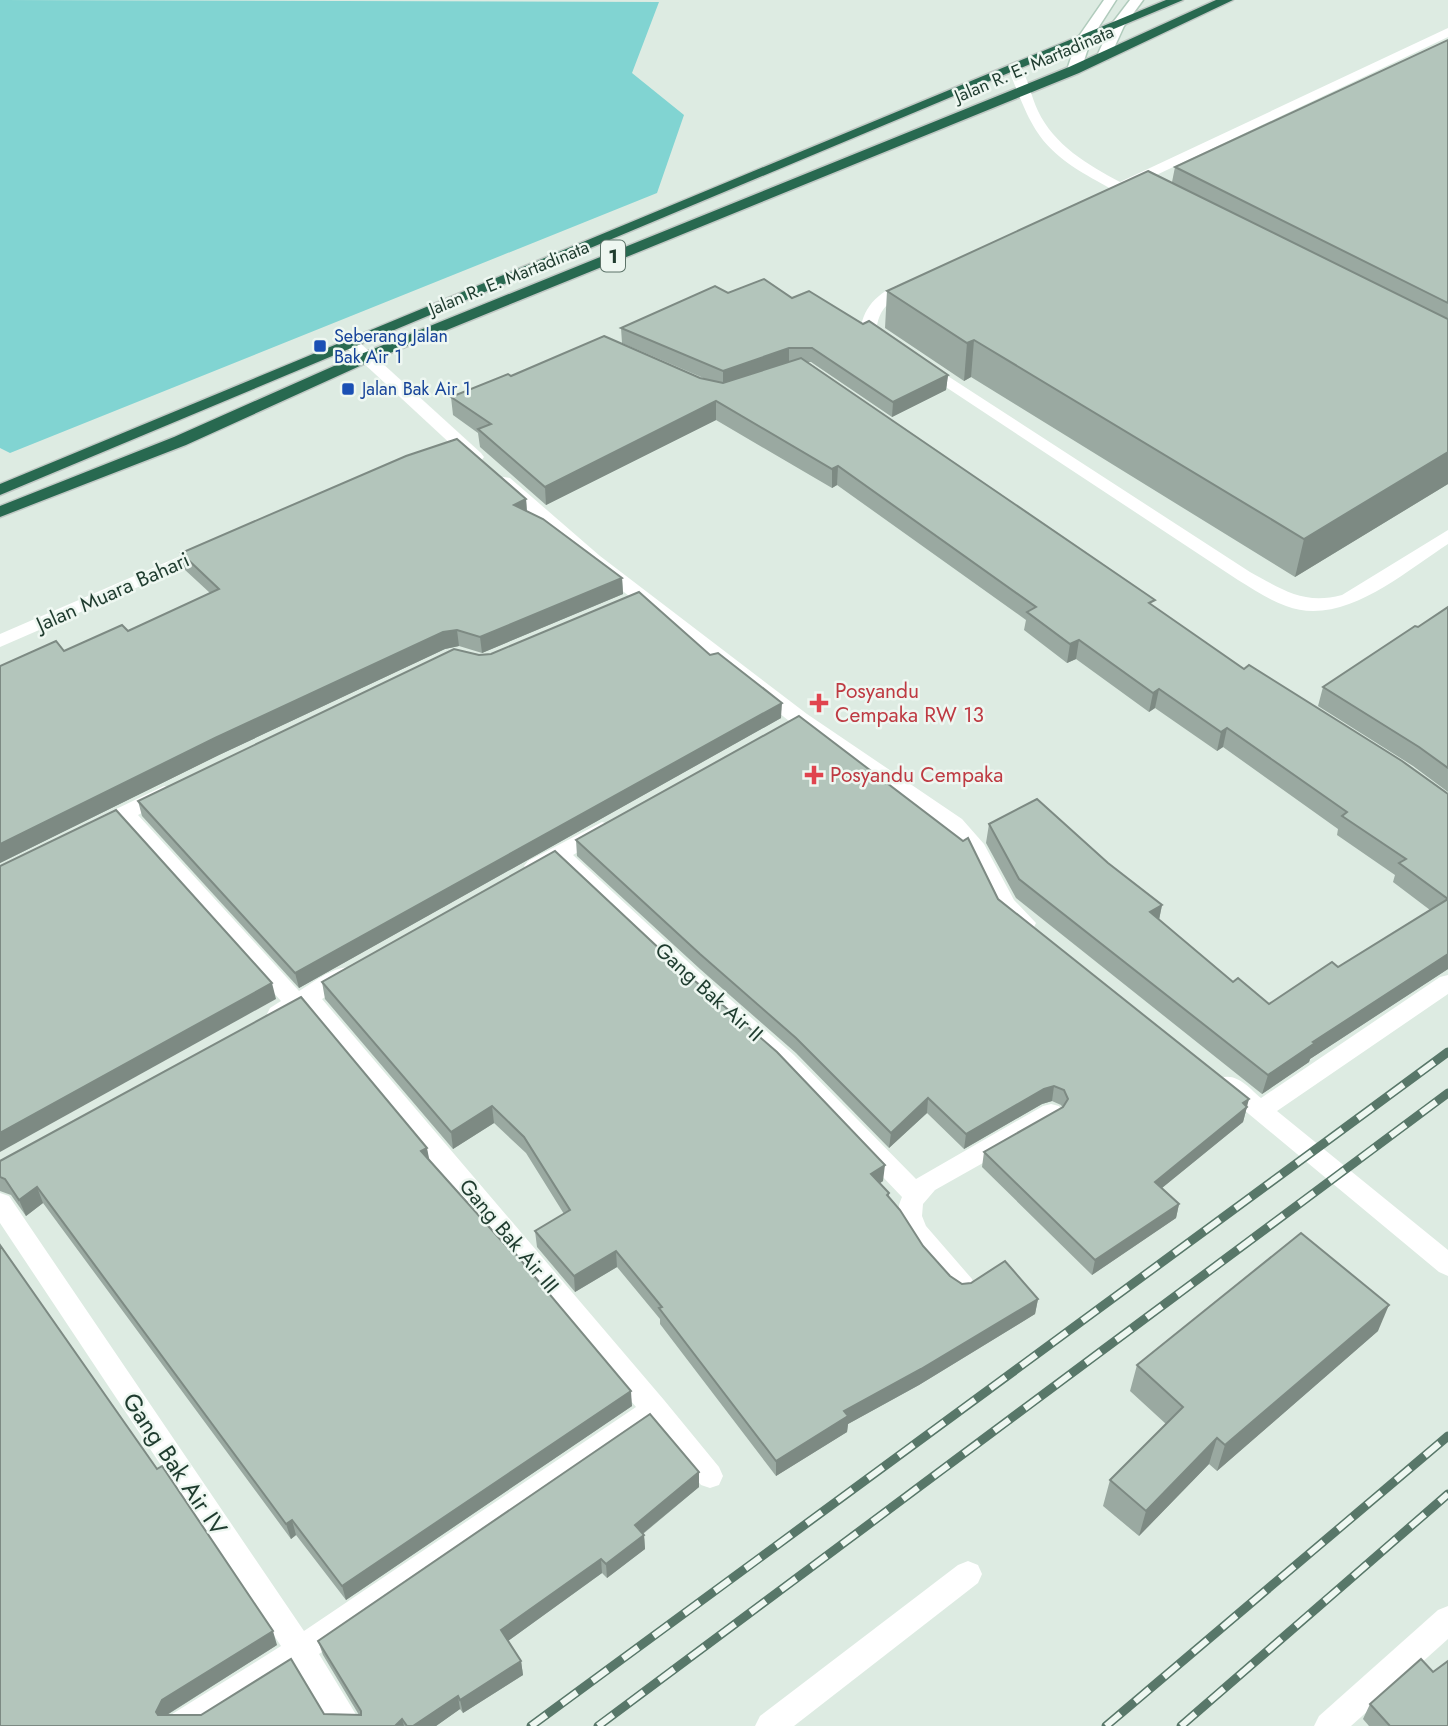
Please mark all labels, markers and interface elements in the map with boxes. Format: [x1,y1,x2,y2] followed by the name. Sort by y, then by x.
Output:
[949,19,1118,110] street label: Jalan R. E. Martadinata
[423,234,593,323] street label: Jalan R. E. Martadinata
[601,240,625,272] road number: 1
[334,323,448,370] place label: Seberang Jalan Bak Air 1
[312,338,328,354] marker: Seberang Jalan Bak Air 1
[360,376,471,402] place label: Jalan Bak Air 1
[340,381,356,397] marker: Jalan Bak Air 1
[29,545,194,640] street label: Jalan Muara Bahari
[835,676,984,730] place label: Posyandu Cempaka RW 13
[809,693,829,713] marker: Posyandu Cempaka RW 13
[830,760,1003,790] place label: Posyandu Cempaka
[804,765,824,785] marker: Posyandu Cempaka
[648,935,770,1049] street label: Gang Bak Air II
[452,1172,566,1300] street label: Gang Bak Air III
[114,1386,236,1543] street label: Gang Bak Air IV

